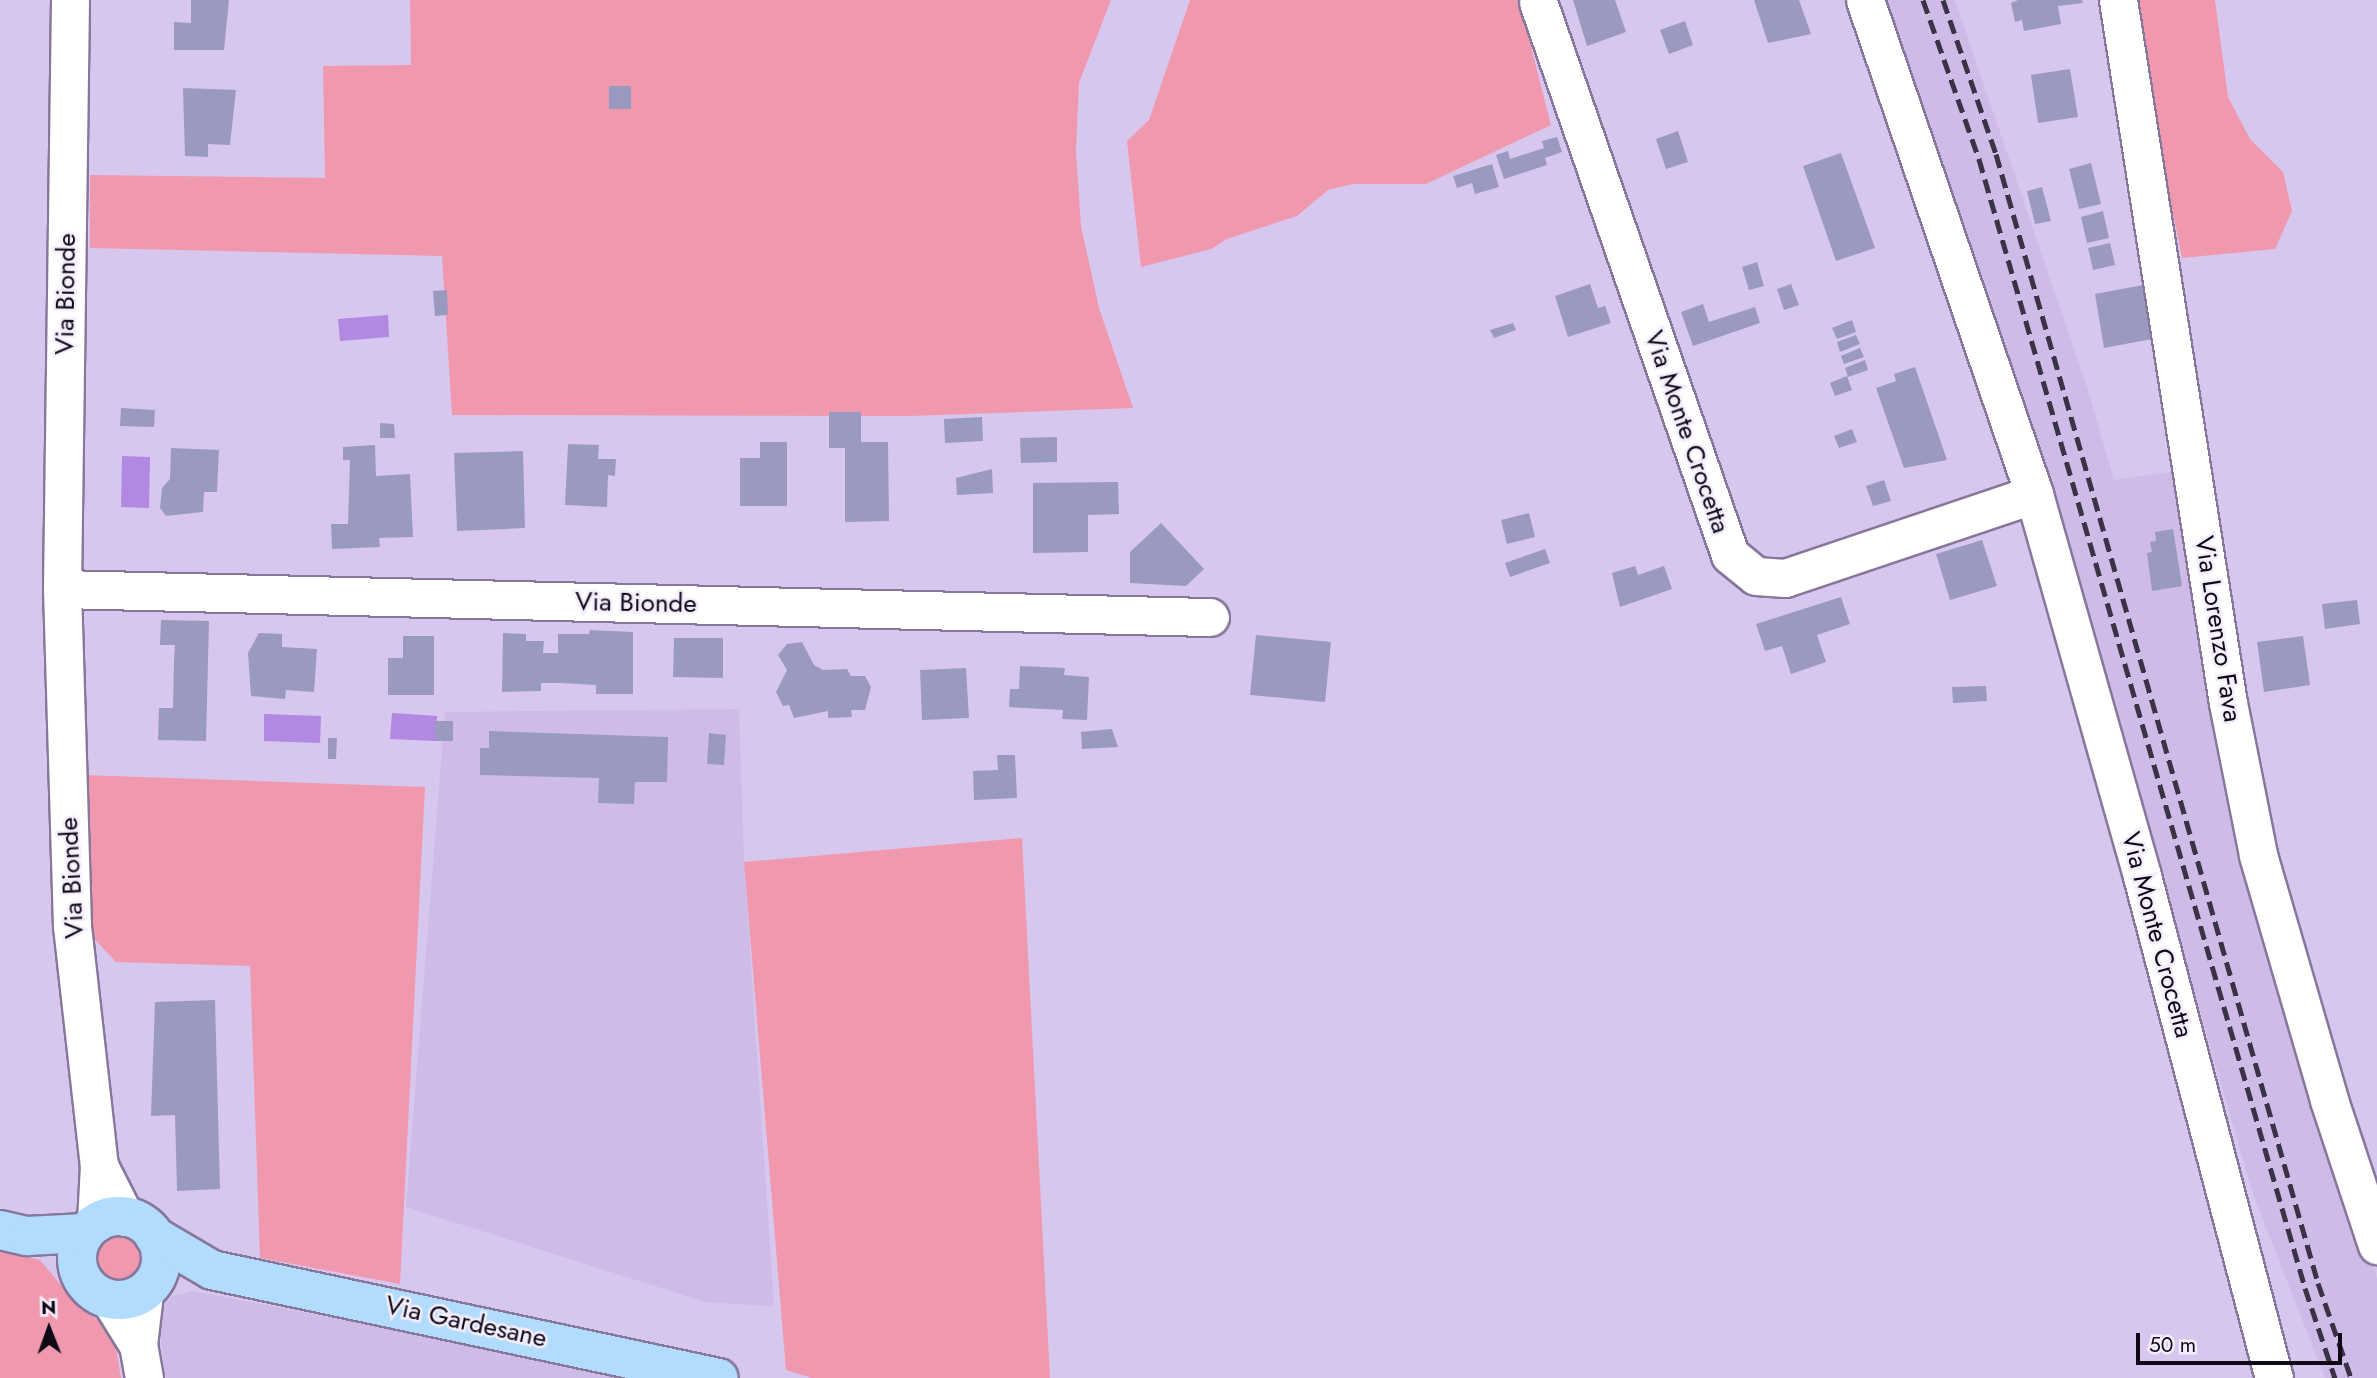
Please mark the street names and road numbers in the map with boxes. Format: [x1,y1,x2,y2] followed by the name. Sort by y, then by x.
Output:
[49,233,83,355] street label: Via Bionde
[1638,327,1736,537] street label: Via Monte Crocetta
[2188,534,2248,724] street label: Via Lorenzo Fava
[575,586,697,620] street label: Via Bionde
[53,816,91,940] street label: Via Bionde
[2115,829,2199,1041] street label: Via Monte Crocetta
[383,1290,549,1354] street label: Via Gardesane

